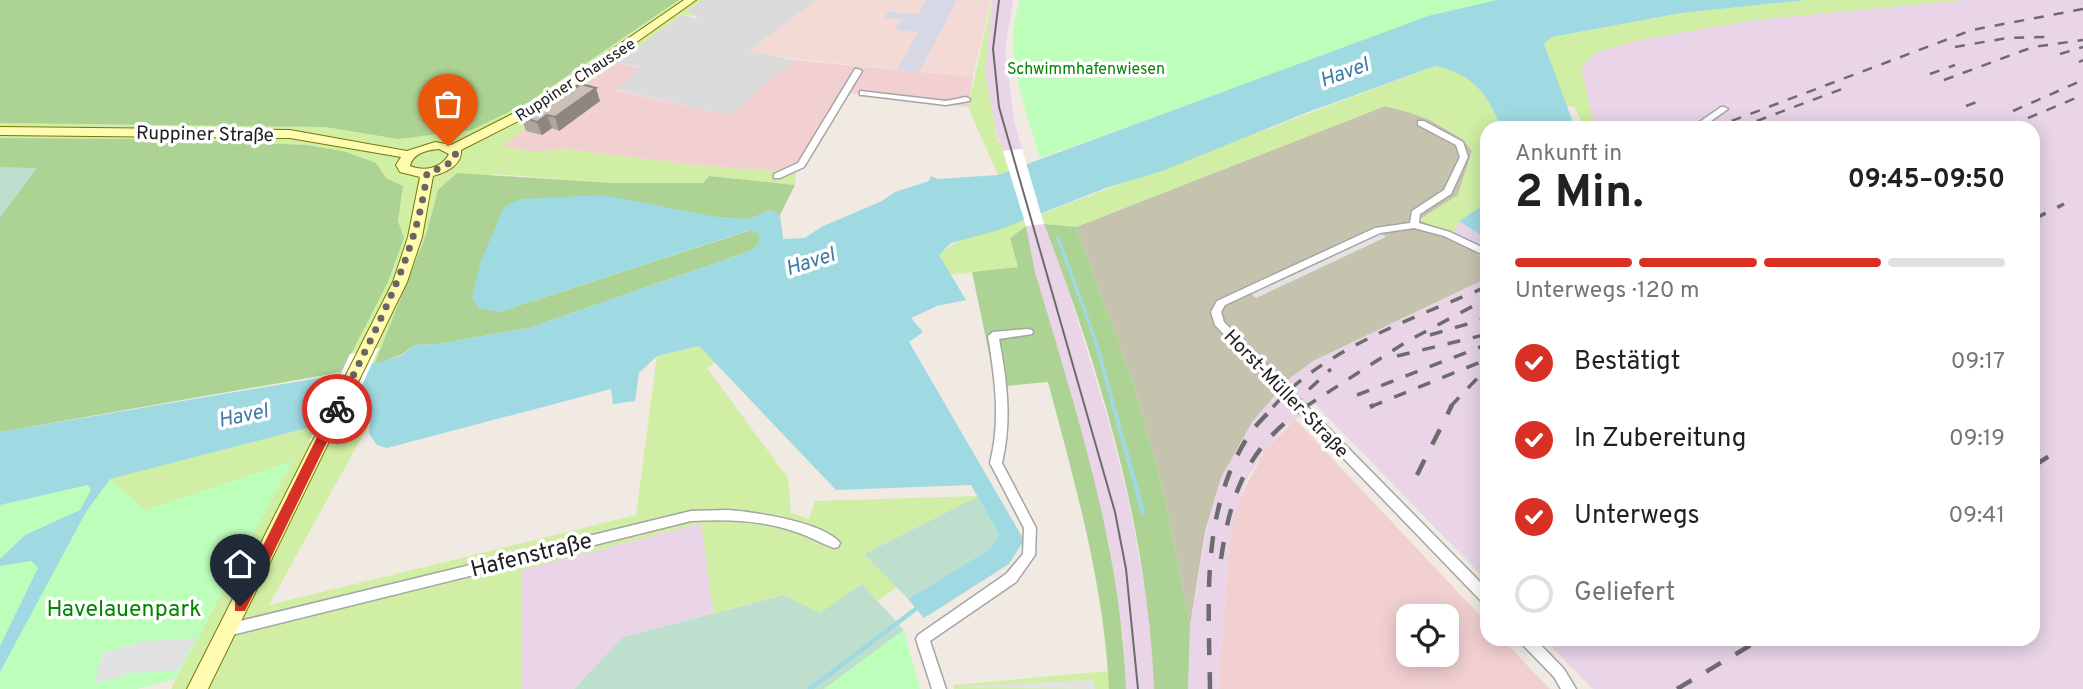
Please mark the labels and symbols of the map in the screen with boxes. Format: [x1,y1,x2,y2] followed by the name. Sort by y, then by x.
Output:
[512,34,640,127] street label: Ruppiner Chaussee
[1316,52,1374,95] water label: Havel
[1007,60,1165,80] park label: Schwimmhafenwiesen
[418,74,478,146] pin
[136,122,274,148] street label: Ruppiner Straße
[782,241,840,283] water label: Havel
[1218,325,1353,464] street label: Horst-Müller-Straße
[302,374,372,444] courier
[216,398,272,435] water label: Havel
[468,527,595,586] street label: Hafenstraße
[210,534,270,606] pin
[46,596,202,625] park label: Havelauenpark

